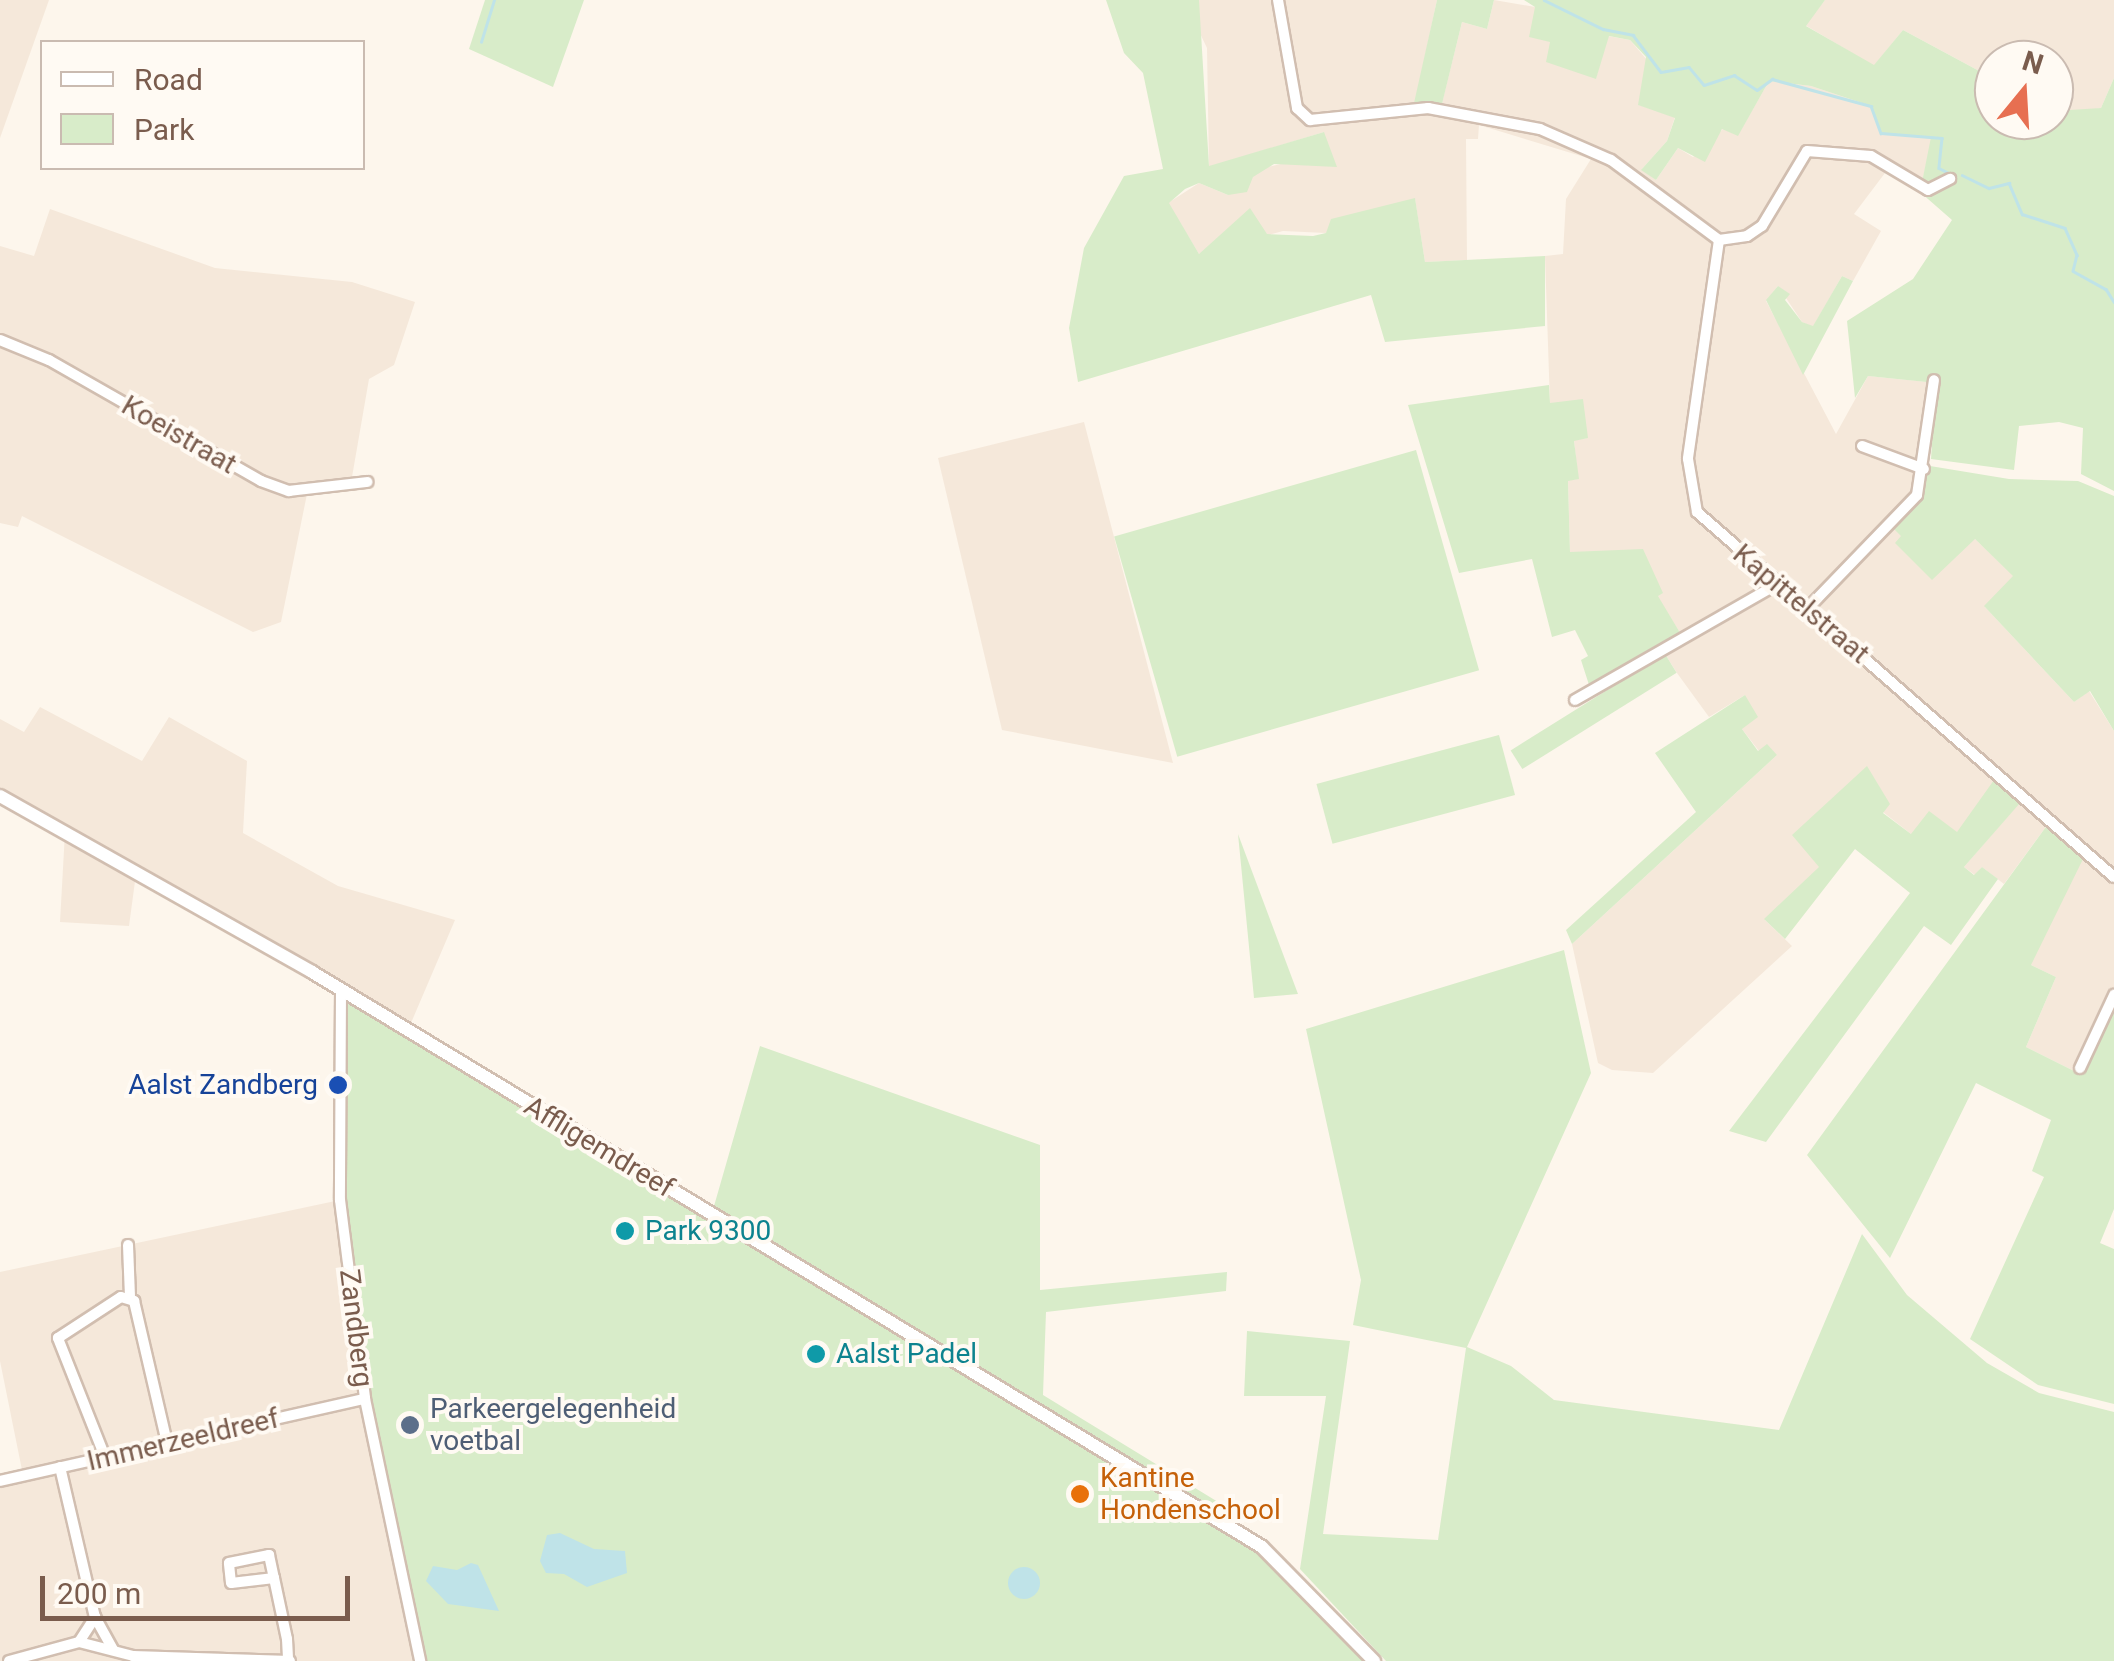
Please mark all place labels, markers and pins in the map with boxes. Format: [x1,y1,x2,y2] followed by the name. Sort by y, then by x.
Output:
[128,1068,318,1102] place label: Aalst Zandberg
[327,1074,349,1096] marker: Aalst Zandberg
[645,1214,771,1248] place label: Park 9300
[614,1220,636,1242] marker: Park 9300
[836,1337,977,1371] place label: Aalst Padel
[805,1343,827,1365] marker: Aalst Padel
[430,1392,676,1458] place label: Parkeergelegenheid voetbal
[399,1414,421,1436] marker: Parkeergelegenheid voetbal
[1100,1461,1281,1527] place label: Kantine Hondenschool
[1069,1483,1091,1505] marker: Kantine Hondenschool

